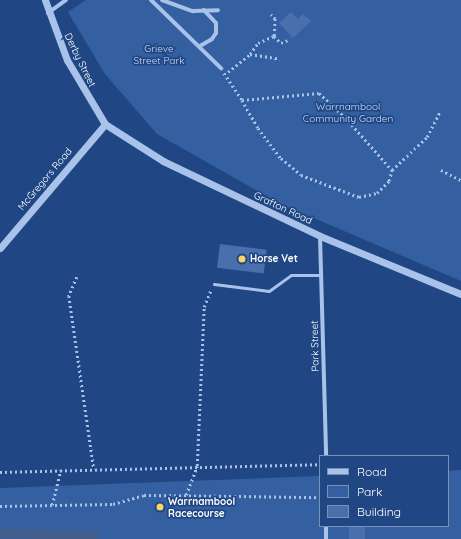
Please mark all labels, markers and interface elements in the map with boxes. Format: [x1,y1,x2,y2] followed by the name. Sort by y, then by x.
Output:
[62,31,98,89] street label: Derby Street
[133,42,185,66] park label: Grieve Street Park
[303,100,393,124] park label: Warrnambool Community Garden
[15,145,75,213] street label: McGregors Road
[252,189,314,227] street label: Grafton Road
[250,253,298,265] place label: Horse Vet
[237,254,247,264] marker: Horse Vet
[309,320,321,372] street label: Park Street
[319,455,449,527] legend
[357,464,387,479] text: Road
[357,484,382,499] text: Park
[168,495,235,518] place label: Warrnambool Racecourse
[155,502,165,512] marker: Warrnambool Racecourse
[357,504,401,519] text: Building

